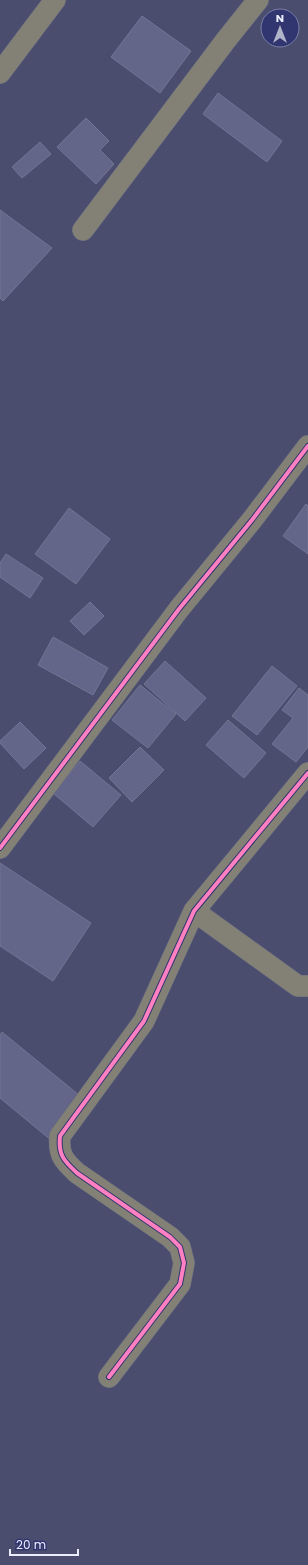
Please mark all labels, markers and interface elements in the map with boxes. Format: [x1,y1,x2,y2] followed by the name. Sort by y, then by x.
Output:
[260,8,300,48] north arrow
[276,10,284,26] text: N
[10,1531,78,1557] scale bar
[16,1536,46,1553] text: 20 m

